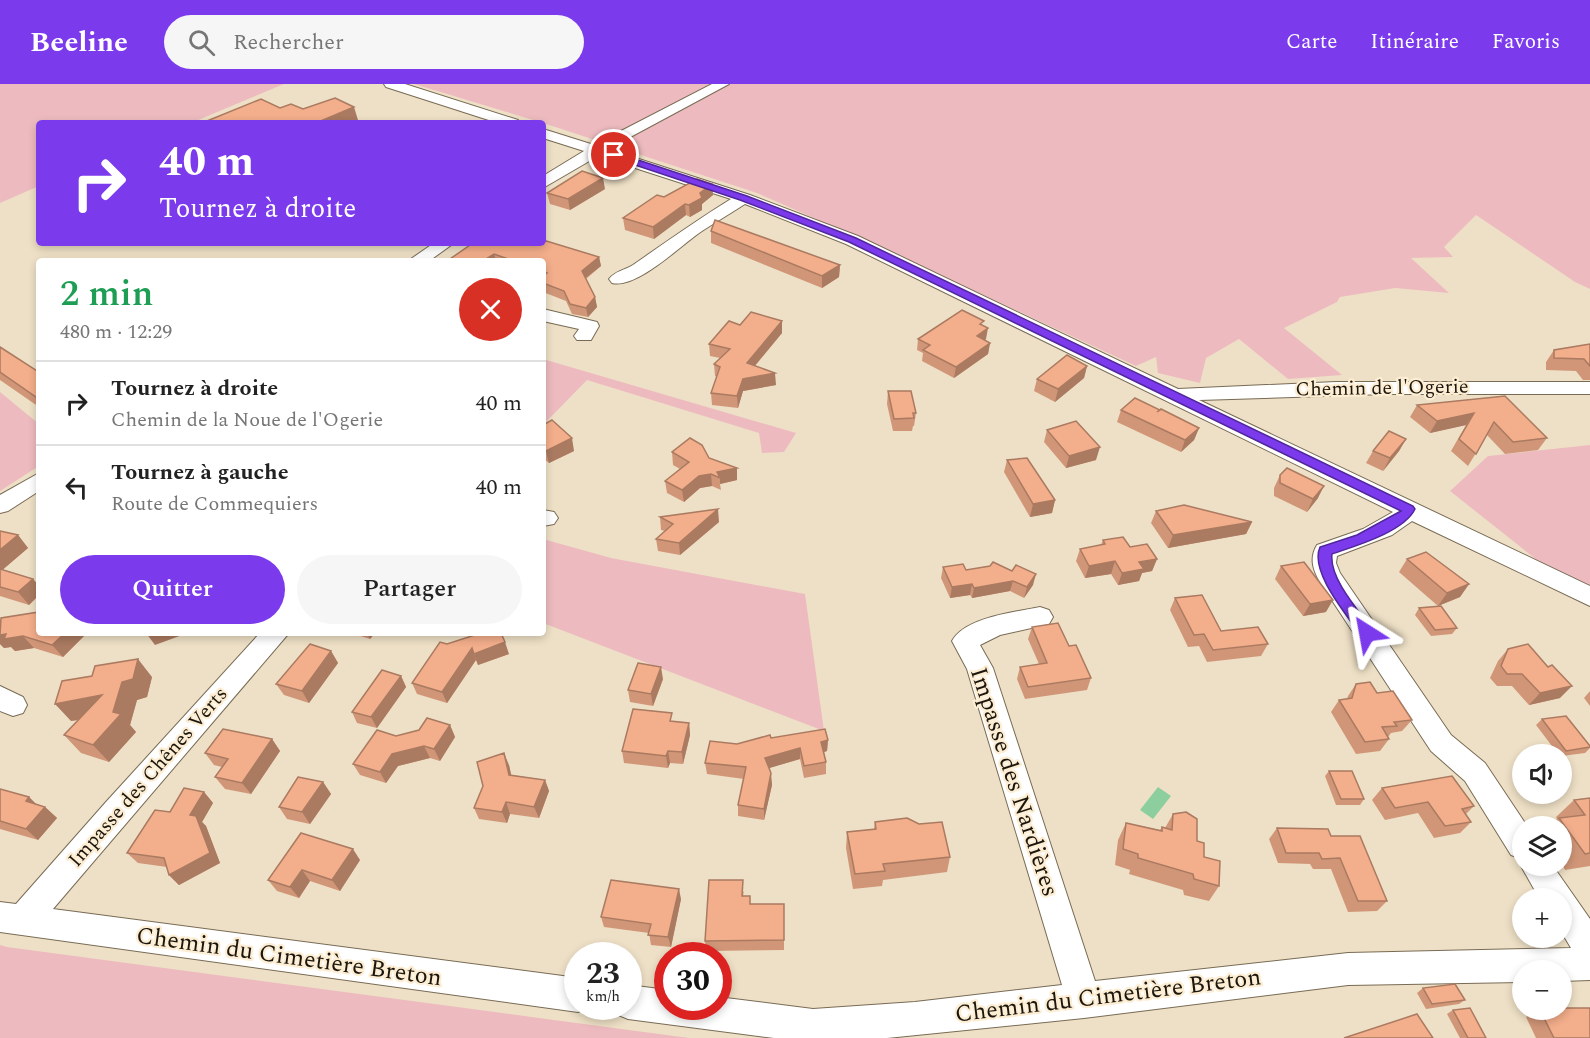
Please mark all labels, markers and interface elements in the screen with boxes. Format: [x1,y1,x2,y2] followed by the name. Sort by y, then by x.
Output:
[164,15,584,69] search box
[30,21,128,64] text: Beeline
[185,26,218,59] icon: search
[233,26,344,59] text: Rechercher
[1286,26,1337,58] text: Carte
[1370,26,1459,58] text: Itinéraire
[1492,26,1560,58] text: Favoris
[588,129,639,180] pin
[159,131,254,194] text: 40 m
[597,138,630,171] icon: arrive
[60,144,138,222] icon: right
[159,188,356,230] text: Tournez à droite
[60,267,153,322] text: 2 min
[459,278,522,341] button: close
[60,317,172,347] text: 480 m · 12:29
[1295,371,1469,405] street label: Chemin de l'Ogerie
[111,372,278,405] text: Tournez à droite
[60,387,93,420] icon: right
[476,387,522,420] text: 40 m
[111,405,383,435] text: Chemin de la Noue de l'Ogerie
[111,456,289,489] text: Tournez à gauche
[60,471,93,504] icon: left
[476,471,522,504] text: 40 m
[111,489,318,519] text: Route de Commequiers
[60,555,285,624] button: Quitter
[297,555,522,624] button: Partager
[1335,601,1399,665] position arrow
[960,663,1068,901] street label: Impasse des Nardières
[61,680,235,874] street label: Impasse des Chênes Verts
[1512,744,1572,1020] map controls
[1512,744,1572,804] button: sound
[1512,816,1572,876] button: layers
[1512,888,1572,948] button: +
[134,918,444,996] street label: Chemin du Cimetière Breton
[654,942,732,1020] speed limit sign: 30
[586,951,620,997] text: 23
[953,959,1263,1033] street label: Chemin du Cimetière Breton
[1512,960,1572,1020] button: −
[586,985,620,1008] text: km/h

